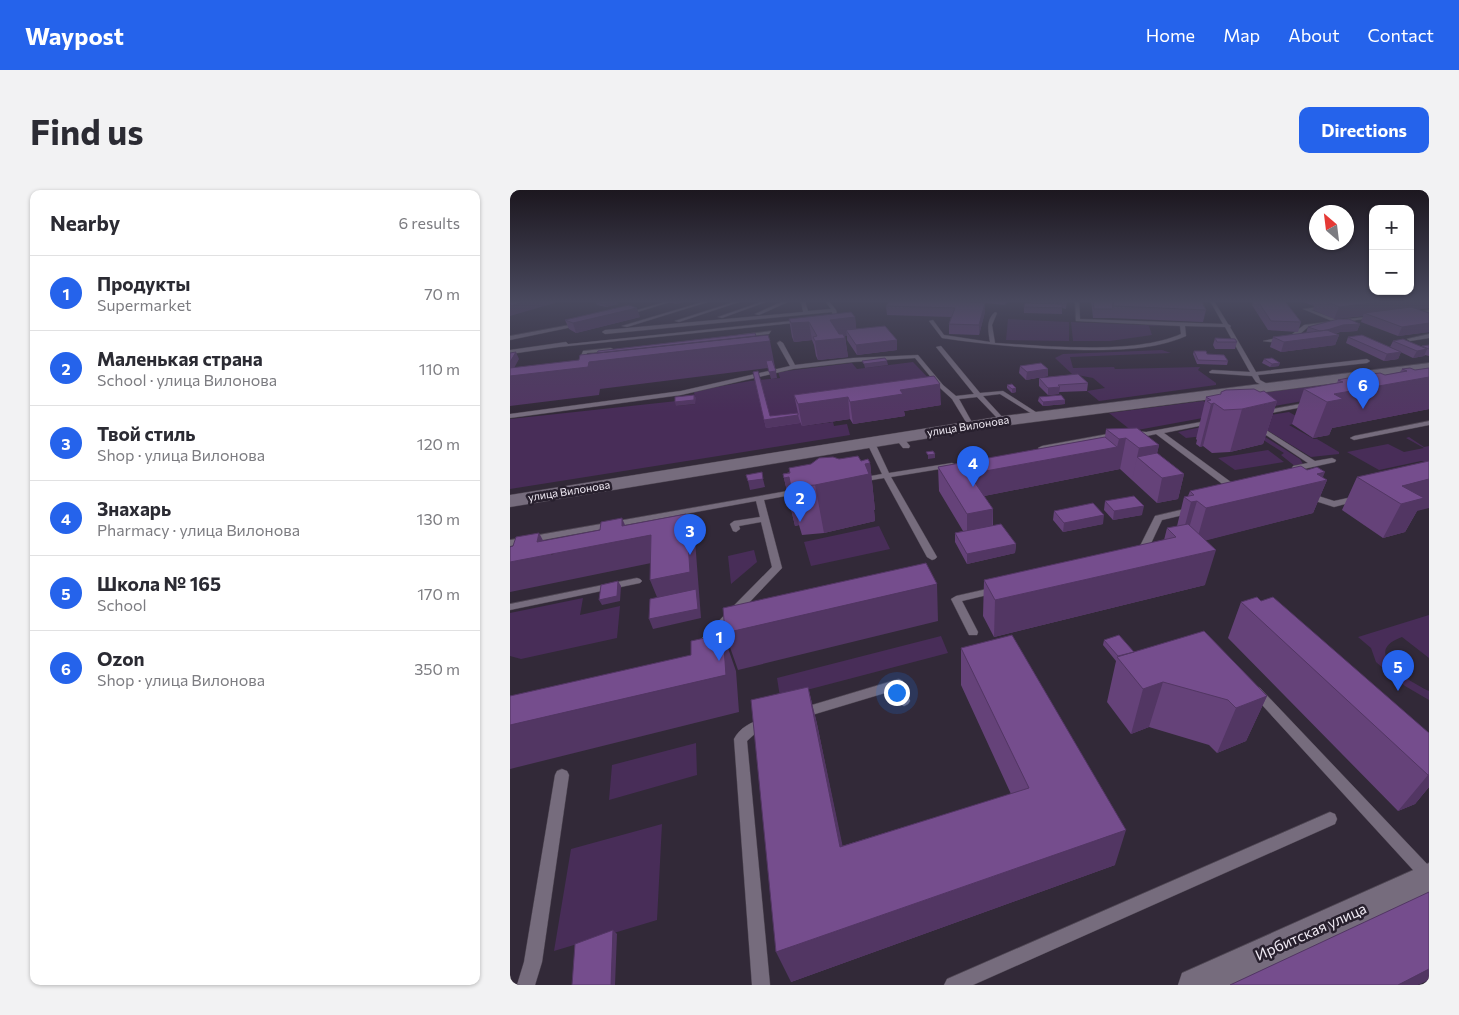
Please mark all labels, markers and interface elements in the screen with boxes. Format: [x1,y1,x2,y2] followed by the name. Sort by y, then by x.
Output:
[25,21,124,50] text: Waypost
[1146,24,1195,46] text: Home
[1223,24,1260,46] text: Map
[1288,24,1340,46] text: About
[1368,24,1434,46] text: Contact
[1299,107,1429,153] button: Directions
[30,109,144,152] text: Find us
[1309,205,1354,250] north arrow
[1369,205,1414,295] map controls
[1369,205,1414,250] button: +
[50,210,120,235] text: Nearby
[399,213,460,232] text: 6 results
[1369,250,1414,295] button: −
[97,272,190,295] text: Продукты
[62,284,70,303] text: 1
[424,284,460,303] text: 70 m
[97,295,192,314] text: Supermarket
[97,347,263,370] text: Маленькая страна
[61,359,71,378] text: 2
[419,359,460,378] text: 110 m
[1347,368,1379,409] pin: 6
[97,370,277,389] text: School · улица Вилонова
[926,413,1010,438] street label: улица Вилонова
[97,422,195,445] text: Твой стиль
[61,434,71,453] text: 3
[417,434,460,453] text: 120 m
[97,445,265,464] text: Shop · улица Вилонова
[957,446,989,487] pin: 4
[527,478,611,503] street label: улица Вилонова
[784,481,816,522] pin: 2
[97,497,171,520] text: Знахарь
[61,509,71,528] text: 4
[417,509,460,528] text: 130 m
[674,514,706,555] pin: 3
[97,520,300,539] text: Pharmacy · улица Вилонова
[97,572,221,595] text: Школа № 165
[61,584,71,603] text: 5
[417,584,460,603] text: 170 m
[97,595,147,614] text: School
[703,620,735,661] pin: 1
[97,647,145,670] text: Ozon
[1382,650,1414,691] pin: 5
[61,659,71,678] text: 6
[414,659,460,678] text: 350 m
[97,670,265,689] text: Shop · улица Вилонова
[884,680,910,706] your location
[1252,899,1369,964] street label: Ирбитская улица

